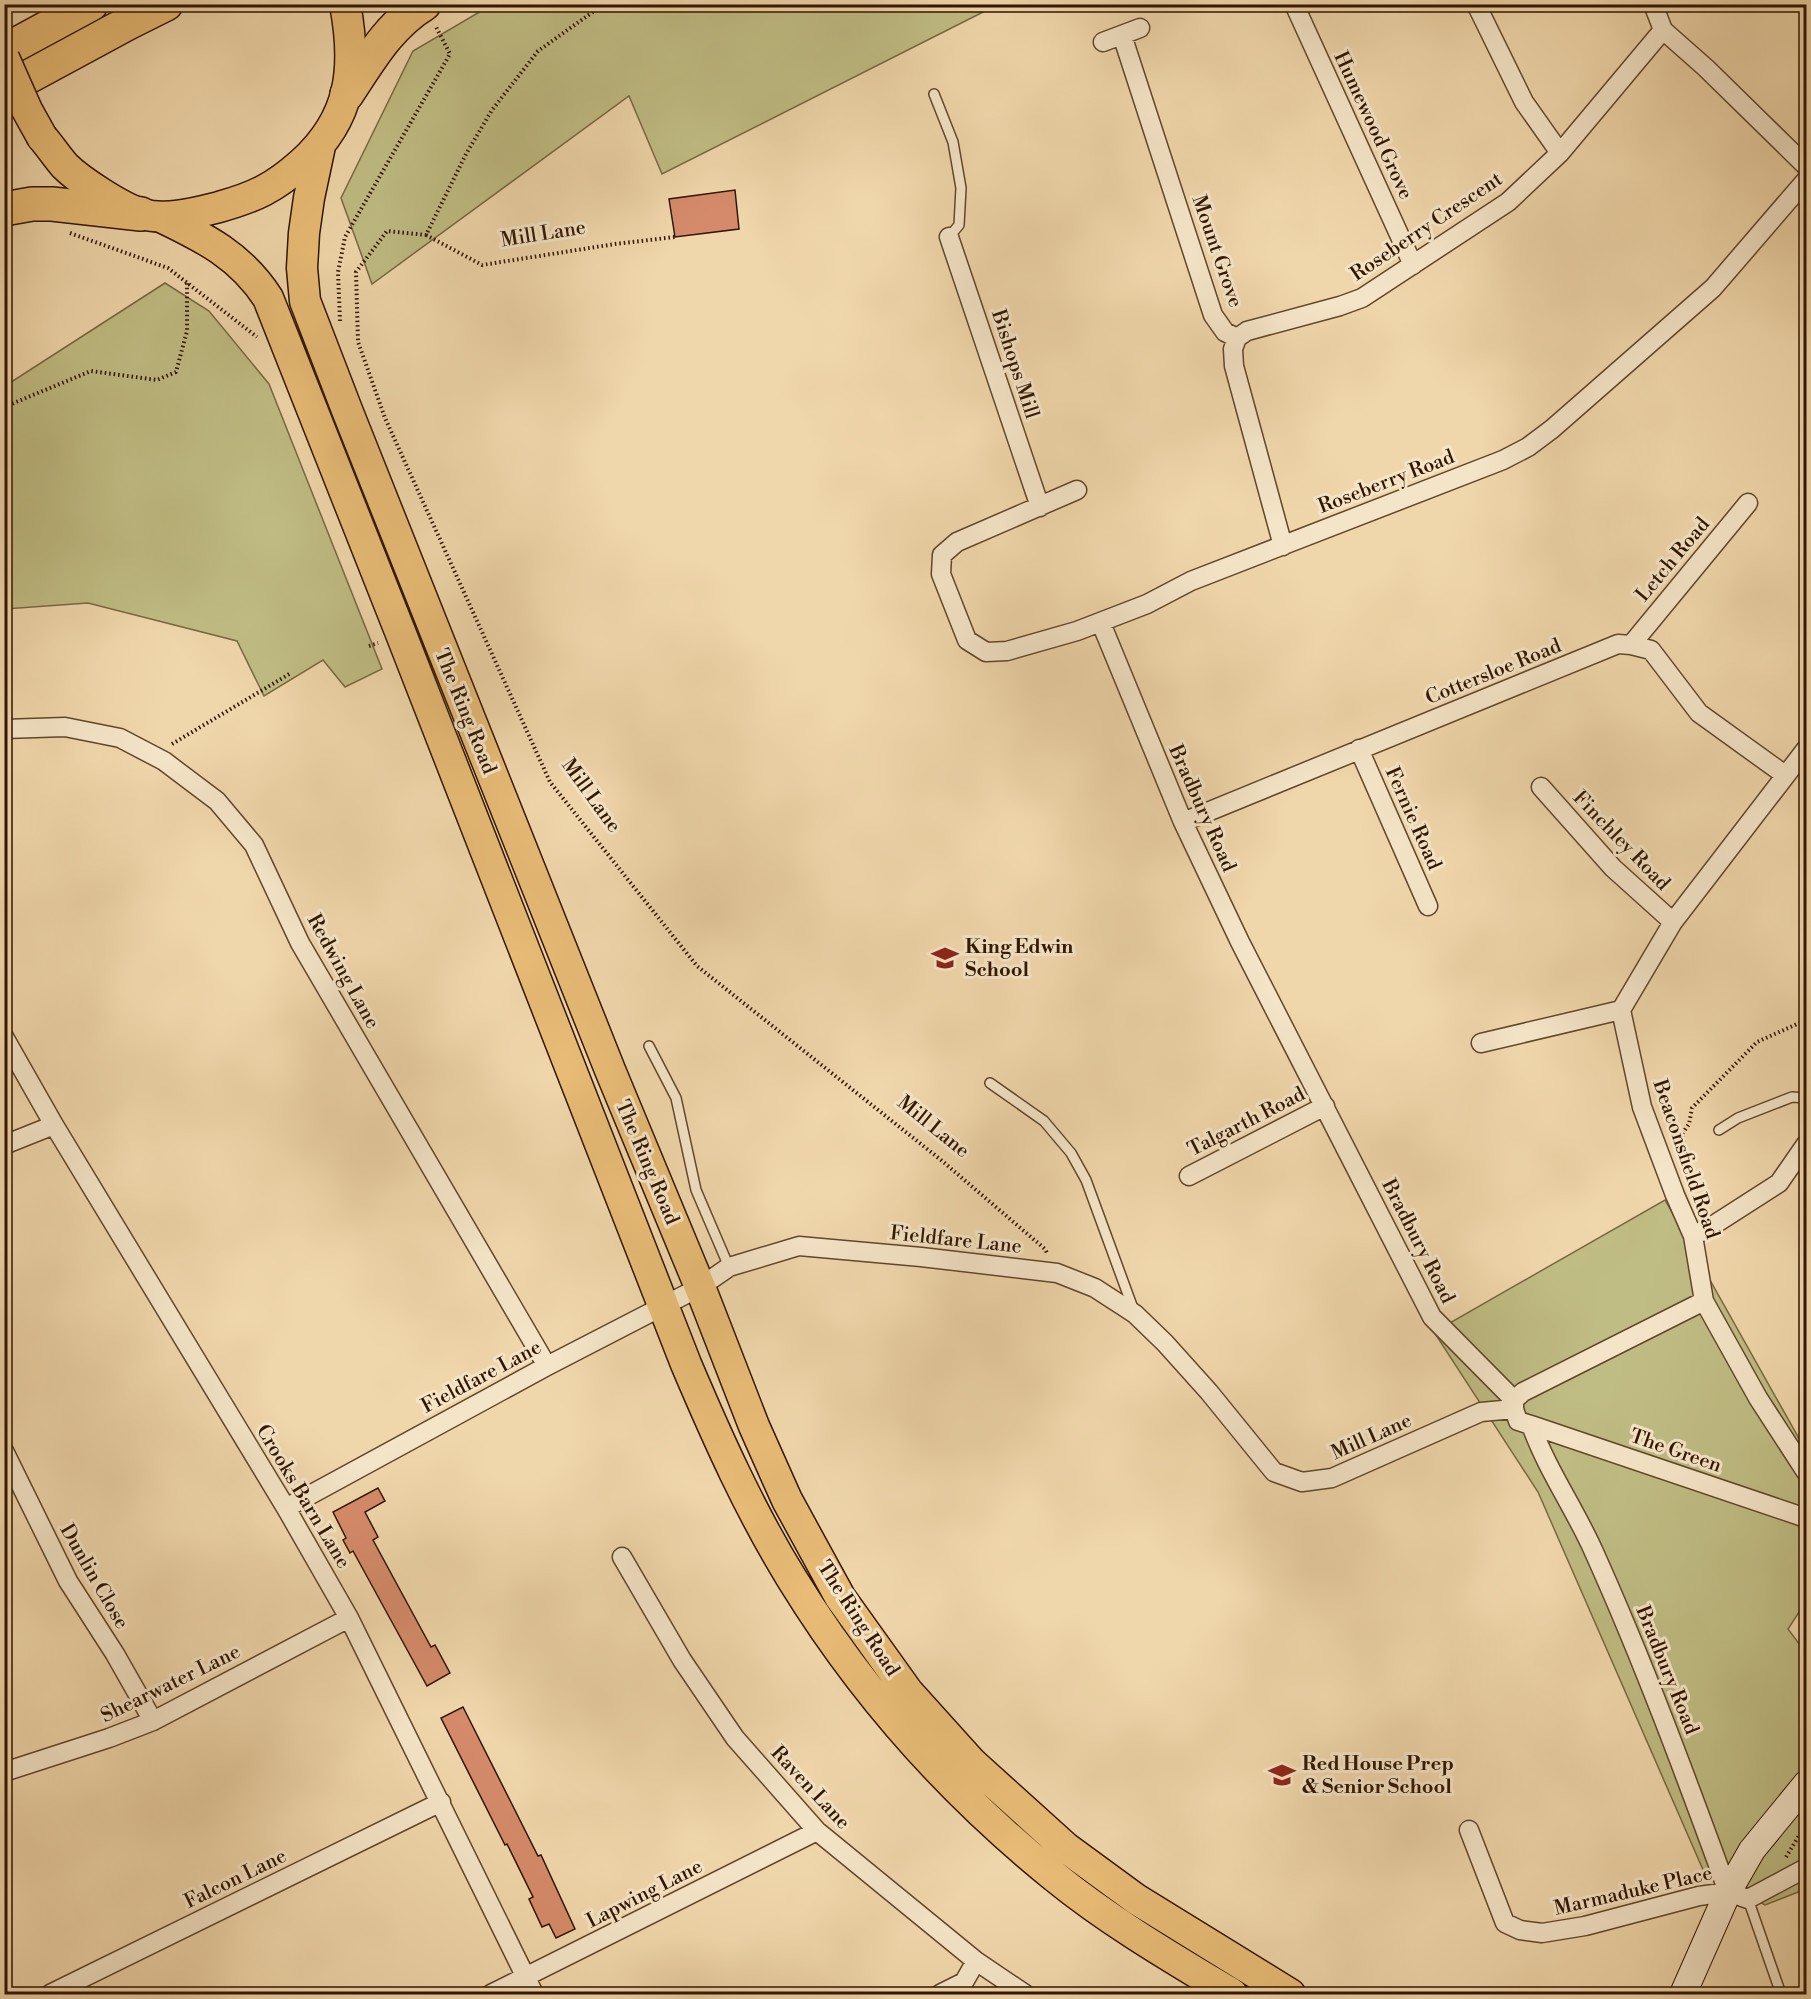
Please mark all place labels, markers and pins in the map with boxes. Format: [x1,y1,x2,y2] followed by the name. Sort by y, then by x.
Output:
[965,935,1074,983] place label: King Edwin School
[930,943,960,973] school or university icon: King Edwin School
[1302,1752,1454,1800] place label: Red House Prep & Senior School
[1267,1760,1297,1790] school or university icon: Red House Prep & Senior School

